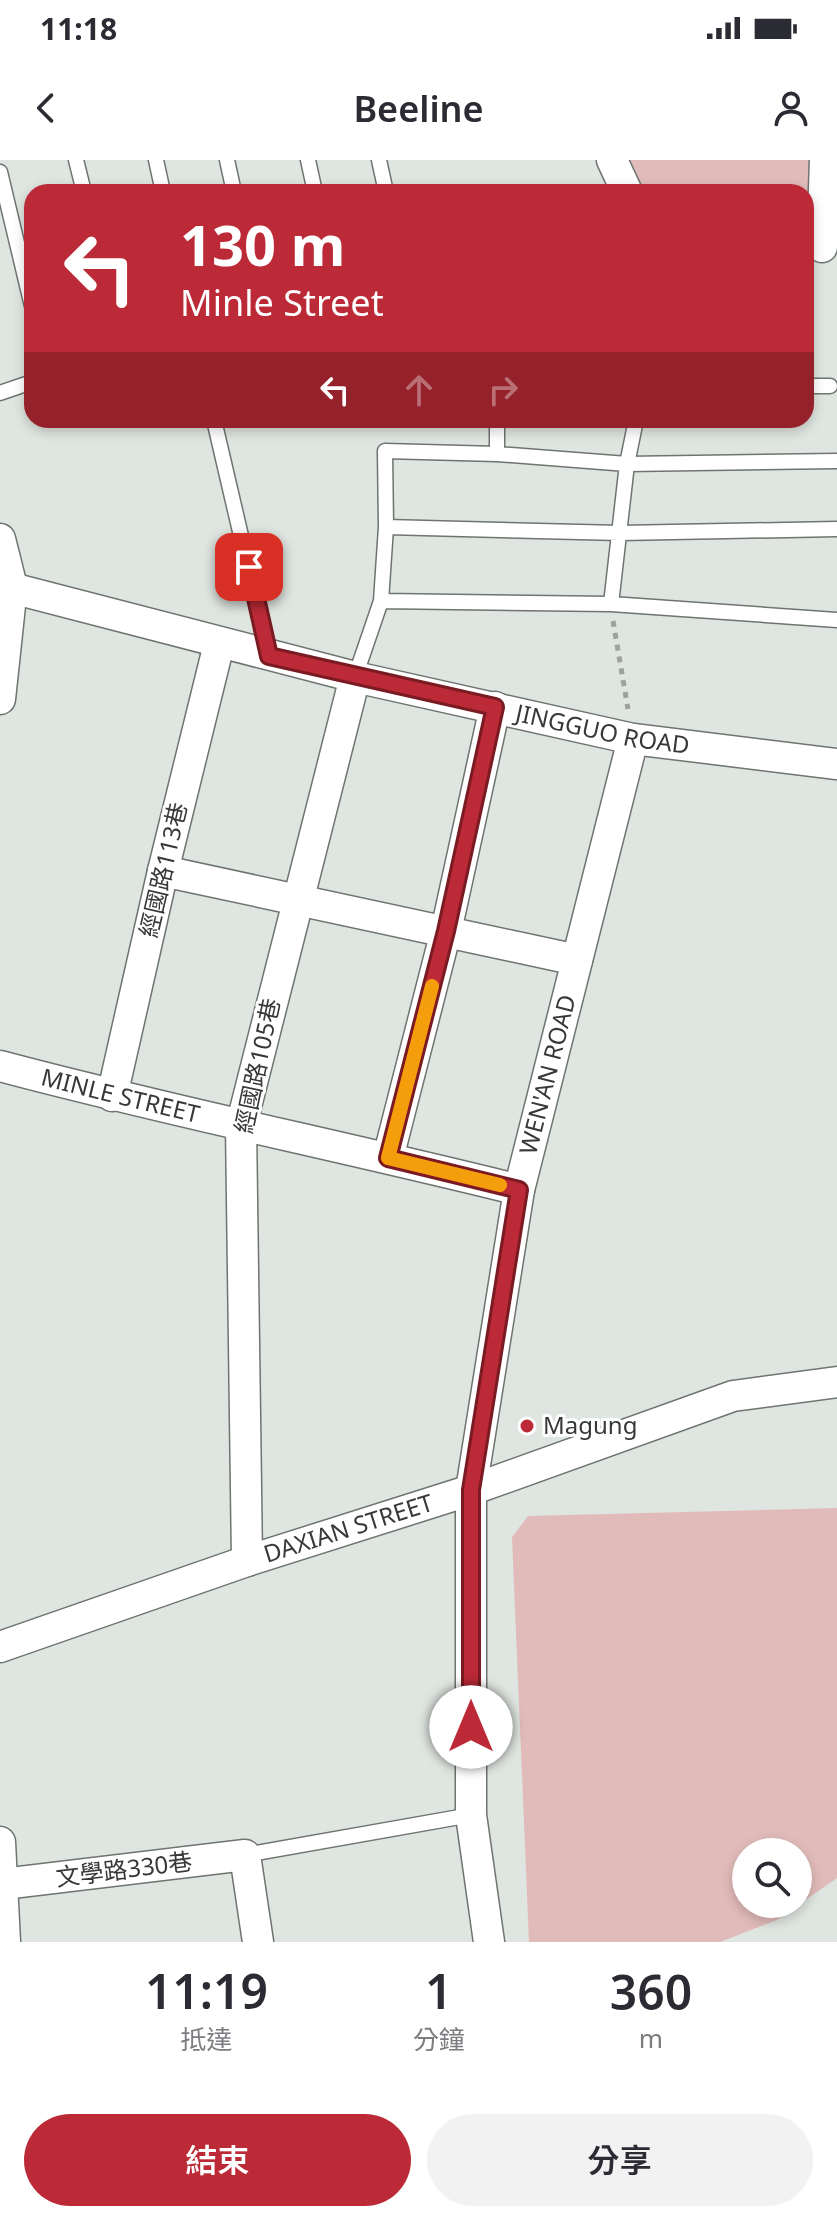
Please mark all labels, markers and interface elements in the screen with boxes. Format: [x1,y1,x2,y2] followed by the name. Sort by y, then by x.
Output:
[40,8,117,49] text: 11:18
[353,84,484,133] text: Beeline
[24,86,68,130] icon: back
[769,86,813,130] icon: person
[180,206,345,282] text: 130 m
[48,216,152,320] icon: left
[180,278,384,327] text: Minle Street
[313,368,357,412] icon: left
[397,368,441,412] icon: ahead
[481,368,525,412] icon: right
[215,533,283,601] pin
[227,545,271,589] icon: arrive
[511,695,691,761] street label: JINGGUO ROAD
[131,799,194,940] street label: 經國路113巷
[511,991,583,1158] street label: WEN'AN ROAD
[226,995,287,1136] street label: 經國路105巷
[38,1059,204,1130] street label: MINLE STREET
[543,1408,637,1441] place label: Magung
[518,1417,536,1435] marker: Magung
[259,1485,438,1570] street label: DAXIAN STREET
[429,1685,513,1769] position arrow
[732,1838,812,1918] map controls
[732,1838,812,1918] button: search
[54,1844,194,1893] street label: 文學路330巷
[145,1958,268,2023] text: 11:19
[425,1958,453,2023] text: 1
[610,1959,692,2024] text: 360
[639,2020,663,2056] text: m
[180,2021,232,2057] text: 抵達
[413,2021,465,2057] text: 分鐘
[24,2114,411,2206] button: 結束
[427,2114,813,2206] button: 分享

